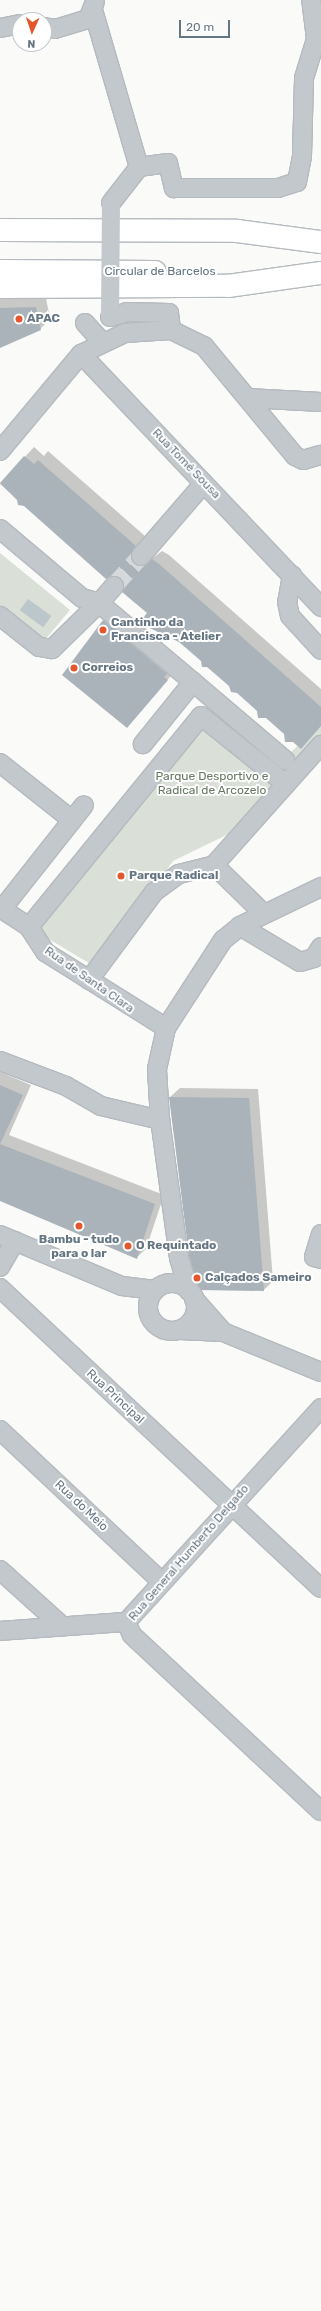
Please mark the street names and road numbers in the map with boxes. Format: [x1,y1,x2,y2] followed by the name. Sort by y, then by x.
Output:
[104,265,216,279] street label: Circular de Barcelos
[149,426,223,502] street label: Rua Tomé Sousa
[42,944,136,1016] street label: Rua de Santa Clara
[83,1367,147,1427] street label: Rua Principal
[51,1478,111,1534] street label: Rua do Meio
[126,1482,252,1624] street label: Rua General Humberto Delgado

